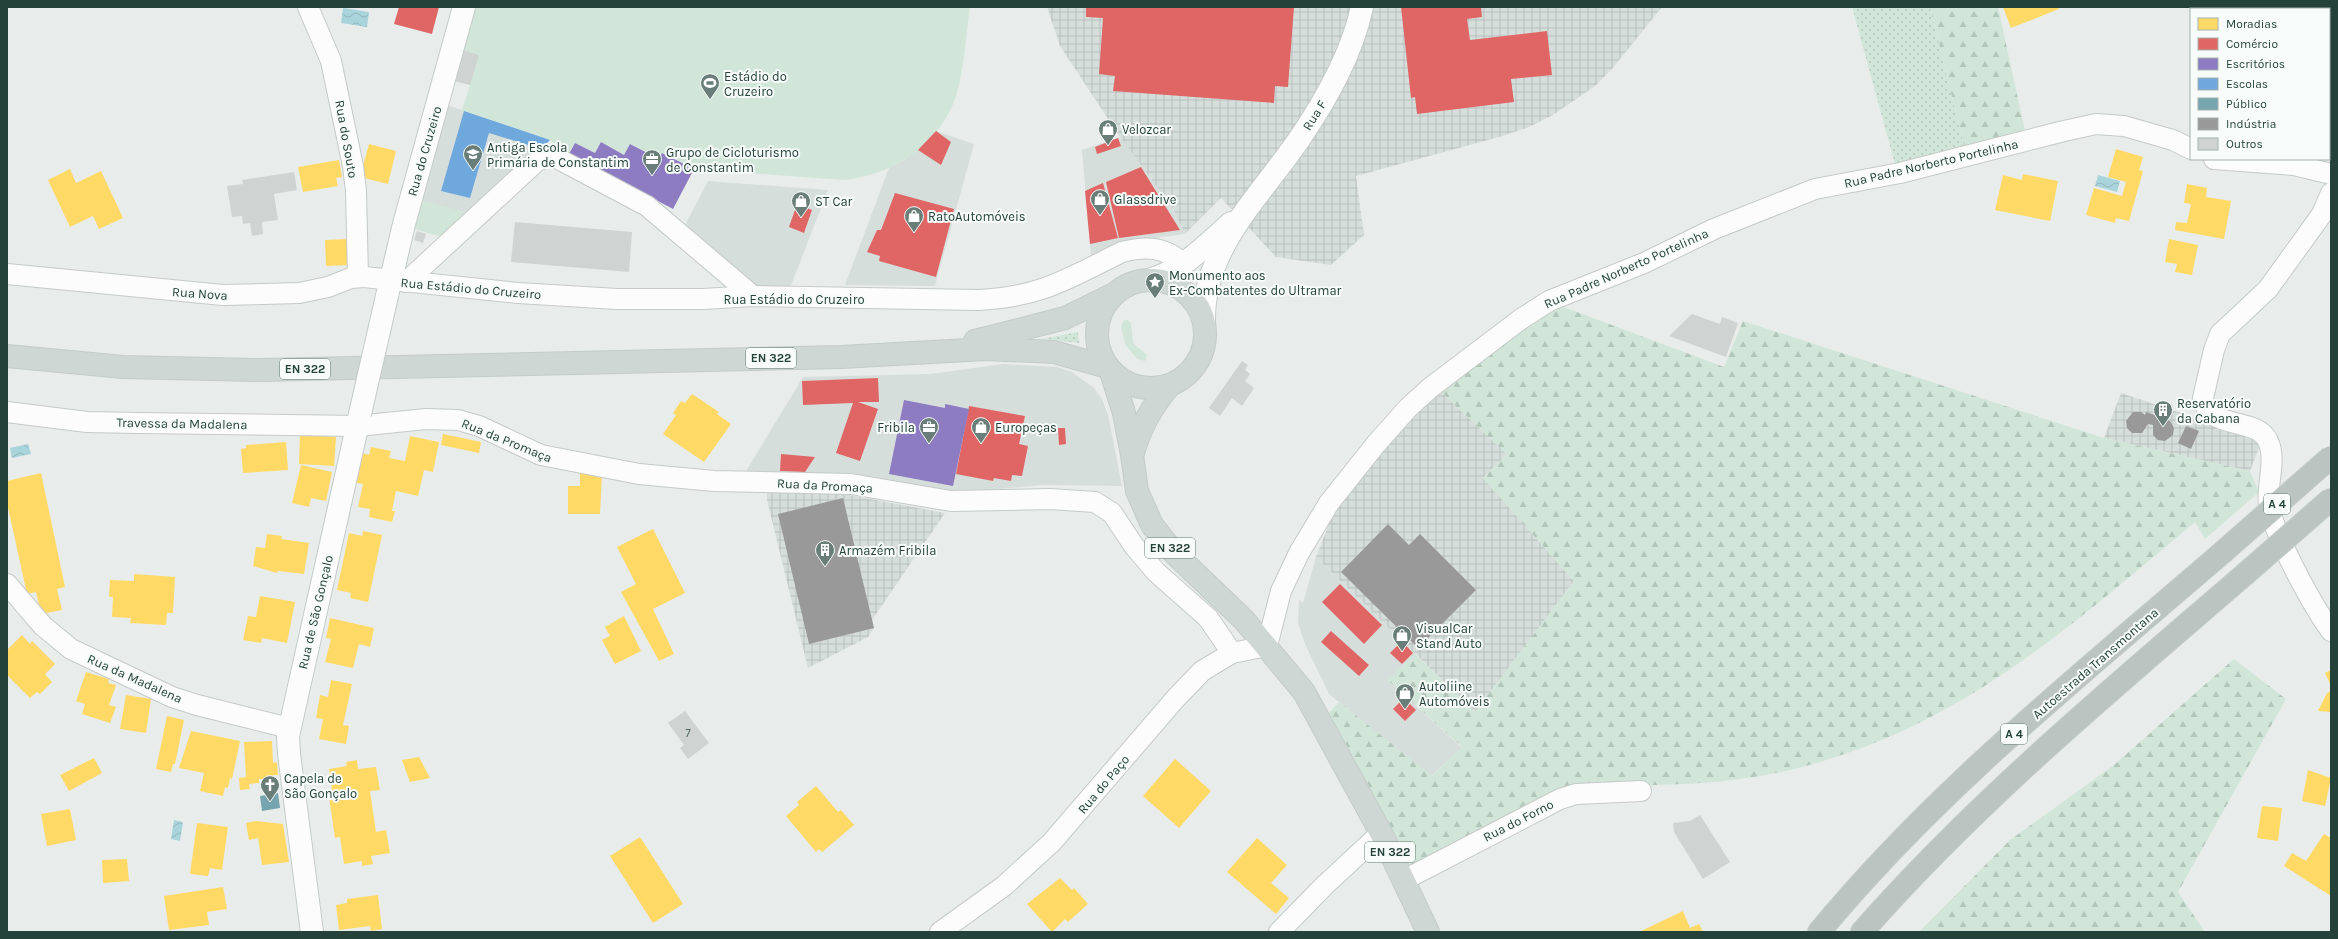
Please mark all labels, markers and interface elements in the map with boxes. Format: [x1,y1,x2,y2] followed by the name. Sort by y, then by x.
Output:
[2190,8,2330,160] legend
[2226,17,2277,31] text: Moradias
[2226,37,2278,51] text: Comércio
[2226,57,2285,71] text: Escritórios
[724,69,787,99] place label: Estádio do Cruzeiro
[699,72,721,100] sports icon: Estádio do Cruzeiro
[2226,77,2268,91] text: Escolas
[1299,97,1330,133] street label: Rua F
[2226,97,2267,111] text: Público
[332,99,361,179] street label: Rua do Souto
[404,104,445,198] street label: Rua do Cruzeiro
[2226,117,2276,131] text: Indústria
[1097,118,1119,146] shop icon: Velozcar
[1122,122,1171,137] place label: Velozcar
[1843,136,2020,191] street label: Rua Padre Norberto Portelinha
[2226,137,2263,151] text: Outros
[487,140,629,170] place label: Antiga Escola Primária de Constantim
[462,143,484,171] school or university icon: Antiga Escola Primária de Constantim
[666,145,799,175] place label: Grupo de Cicloturismo de Constantim
[641,148,663,176] office icon: Grupo de Cicloturismo de Constantim
[1089,188,1111,216] shop icon: Glassdrive
[790,190,812,218] shop icon: ST Car
[1114,192,1177,207] place label: Glassdrive
[815,194,853,209] place label: ST Car
[903,205,925,233] shop icon: RatoAutomóveis
[928,209,1026,224] place label: RatoAutomóveis
[1542,225,1711,312] street label: Rua Padre Norberto Portelinha
[1169,268,1342,298] place label: Monumento aos Ex-Combatentes do Ultramar
[1144,271,1166,299] place icon: Monumento aos Ex-Combatentes do Ultramar
[400,275,542,302] street label: Rua Estádio do Cruzeiro
[172,284,228,303] street label: Rua Nova
[724,292,865,307] street label: Rua Estádio do Cruzeiro
[746,348,796,368] road number: EN 322
[280,359,330,379] road number: EN 322
[2177,396,2251,426] place label: Reservatório da Cabana
[2152,399,2174,427] building icon: Reservatório da Cabana
[116,415,248,432] street label: Travessa da Madalena
[459,415,554,465] street label: Rua da Promaça
[918,416,940,444] office icon: Fribila
[970,416,992,444] shop icon: Europeças
[877,420,915,435] place label: Fribila
[995,420,1057,435] place label: Europeças
[777,475,873,496] street label: Rua da Promaça
[2264,494,2290,514] road number: A 4
[1145,538,1195,558] road number: EN 322
[814,539,836,567] building icon: Armazém Fribila
[839,543,936,558] place label: Armazém Fribila
[295,554,336,671] street label: Rua de São Gonçalo
[2029,605,2161,722] street label: Autoestrada Transmontana
[1416,621,1482,651] place label: VisualCar Stand Auto
[1391,624,1413,652] shop icon: VisualCar Stand Auto
[85,651,185,706] street label: Rua da Madalena
[1419,679,1490,709] place label: Autoliine Automóveis
[1394,682,1416,710] shop icon: Autoliine Automóveis
[2001,724,2027,744] road number: A 4
[685,727,691,740] house number: 7
[1074,752,1132,817] street label: Rua do Paço
[284,771,357,801] place label: Capela de São Gonçalo
[259,774,281,802] church icon: Capela de São Gonçalo
[1480,796,1556,845] street label: Rua do Forno
[1365,842,1415,862] road number: EN 322

